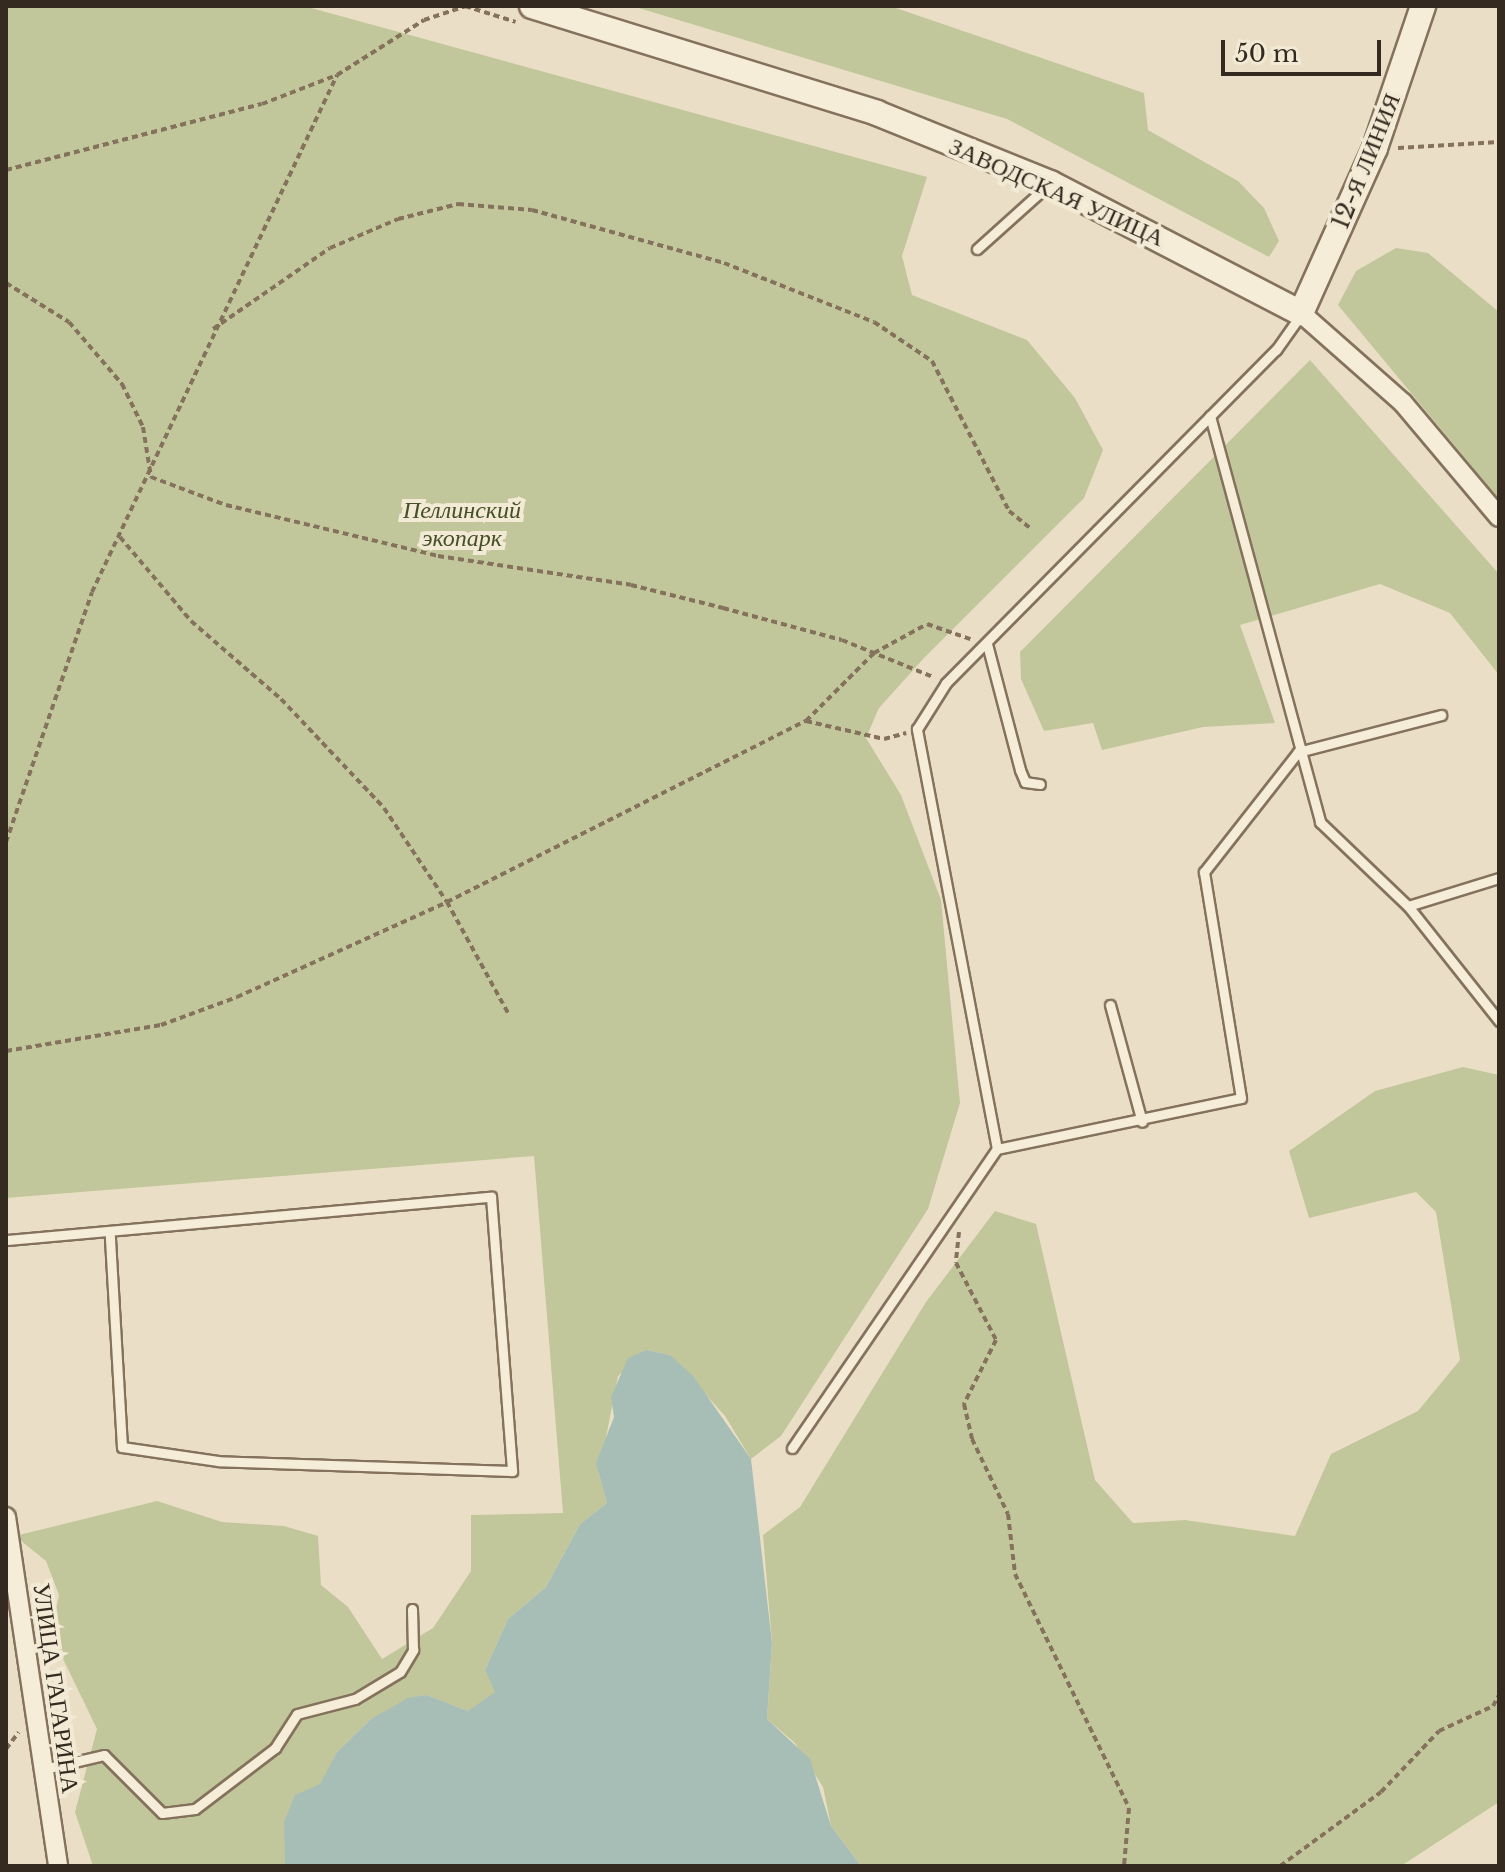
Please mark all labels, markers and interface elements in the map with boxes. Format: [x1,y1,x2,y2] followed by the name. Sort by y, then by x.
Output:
[1225,24,1385,74] scale bar
[1235,39,1298,68] text: 50 m
[1326,89,1406,233] street label: 12-Я ЛИНИЯ
[945,132,1169,252] street label: ЗАВОДСКАЯ УЛИЦА
[403,496,521,552] park label: Пеллинский экопарк
[27,1581,85,1795] street label: УЛИЦА ГАГАРИНА

